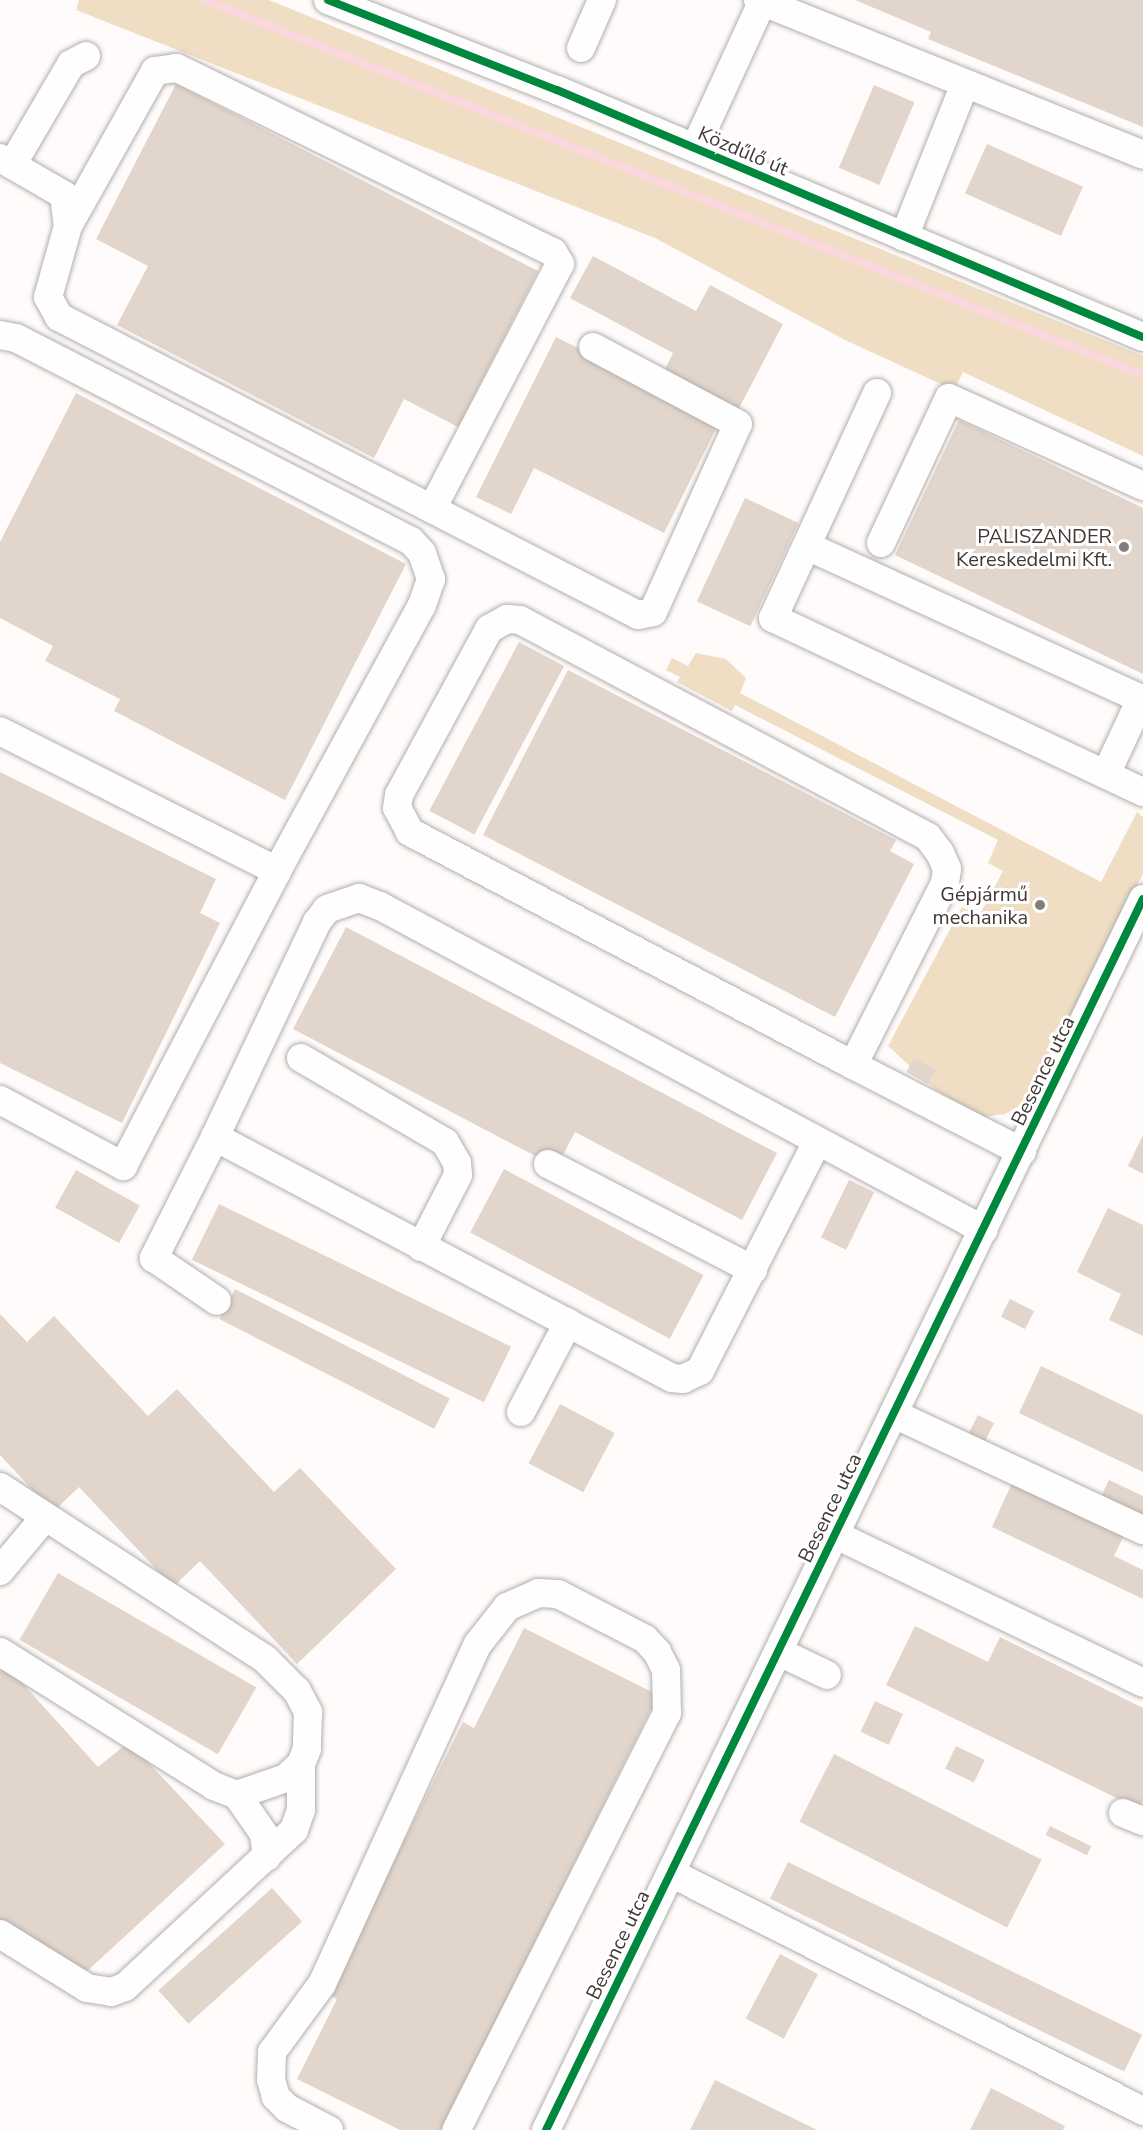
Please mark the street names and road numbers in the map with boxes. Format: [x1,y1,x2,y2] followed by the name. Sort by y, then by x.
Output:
[694,121,792,181] street label: Közdűlő út
[1006,1012,1080,1130] street label: Besence utca
[793,1449,867,1567] street label: Besence utca
[581,1886,655,2004] street label: Besence utca

